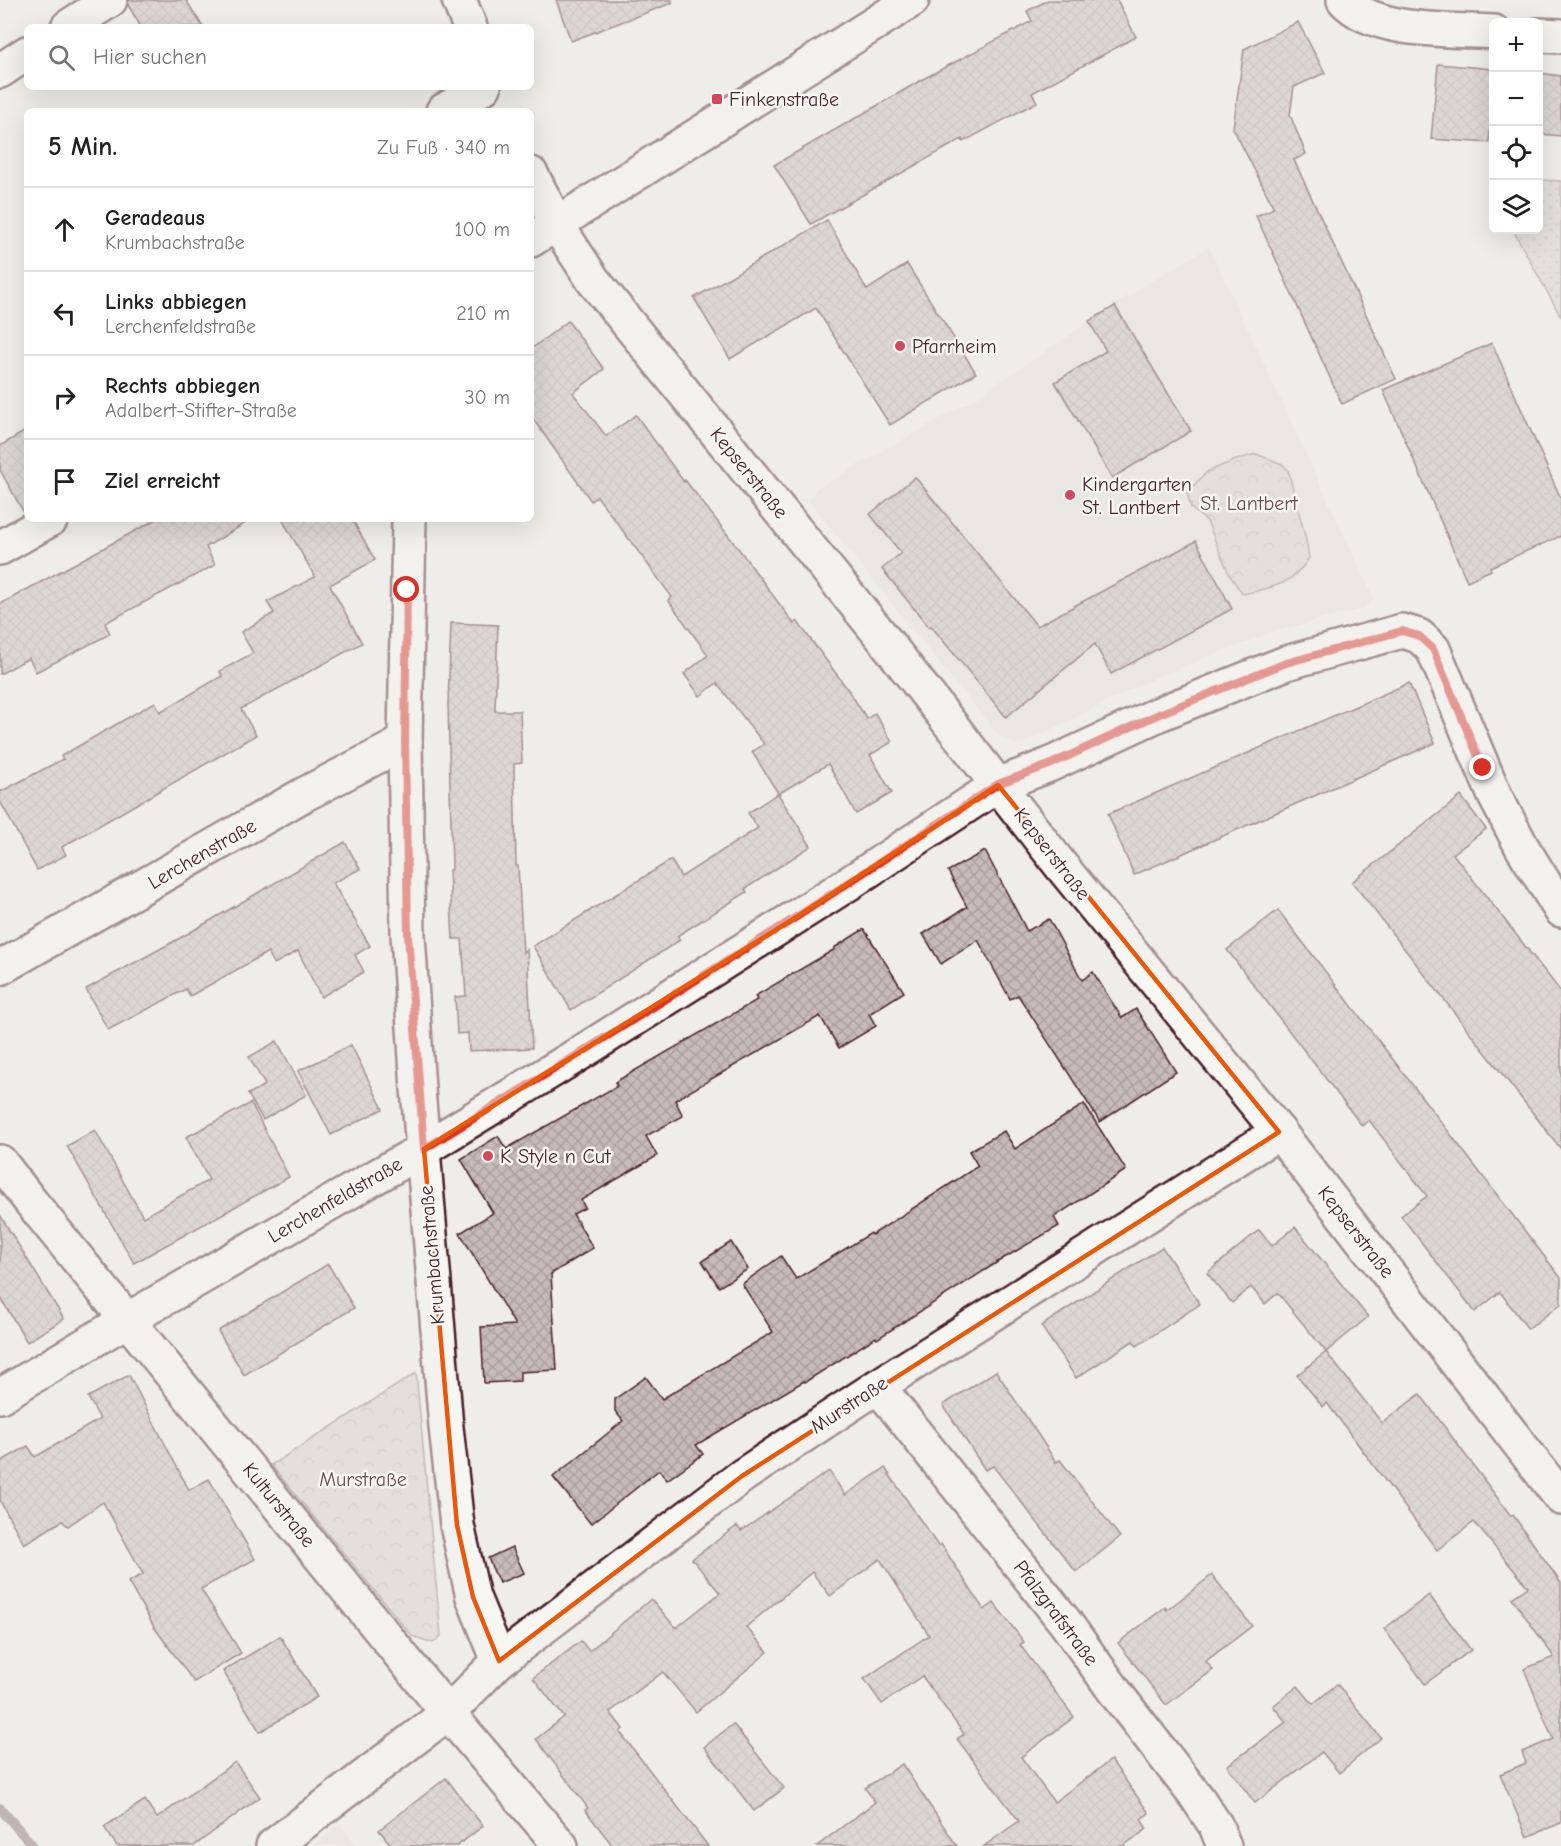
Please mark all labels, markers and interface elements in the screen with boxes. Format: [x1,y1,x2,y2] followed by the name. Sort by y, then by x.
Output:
[1489,18,1543,234] map controls
[1489,18,1543,72] button: +
[24,24,534,90] search box
[45,41,78,74] icon: search
[93,44,207,70] text: Hier suchen
[1489,72,1543,126] button: −
[729,88,839,111] place label: Finkenstraße
[710,92,724,106] marker: Finkenstraße
[1489,126,1543,180] button: locate
[48,132,117,162] text: 5 Min.
[377,136,510,159] text: Zu Fuß · 340 m
[1489,180,1543,234] button: layers
[105,205,205,231] text: Geradeaus
[48,213,81,246] icon: ahead
[455,218,510,241] text: 100 m
[105,231,245,254] text: Krumbachstraße
[105,289,247,315] text: Links abbiegen
[48,297,81,330] icon: left
[456,302,510,325] text: 210 m
[105,315,256,338] text: Lerchenfeldstraße
[912,335,996,358] place label: Pfarrheim
[893,339,907,353] marker: Pfarrheim
[105,373,260,399] text: Rechts abbiegen
[48,381,81,414] icon: right
[464,386,510,409] text: 30 m
[105,399,297,422] text: Adalbert-Stifter-Straße
[705,423,793,523] street label: Kepserstraße
[48,465,81,498] icon: arrive
[105,468,220,494] text: Ziel erreicht
[1082,473,1192,519] place label: Kindergarten St. Lantbert
[1063,488,1077,502] marker: Kindergarten St. Lantbert
[1200,492,1299,515] park label: St. Lantbert
[393,576,419,602] route start
[1469,754,1495,780] route end
[1009,803,1095,905] street label: Kepserstraße
[144,814,260,894] street label: Lerchenstraße
[500,1145,612,1168] place label: K Style n Cut
[481,1149,495,1163] marker: K Style n Cut
[264,1152,406,1248] street label: Lerchenfeldstraße
[1313,1181,1399,1283] street label: Kepserstraße
[414,1184,450,1326] street label: Krumbachstraße
[806,1372,892,1438] street label: Murstraße
[238,1458,320,1552] street label: Kulturstraße
[319,1468,407,1491] park label: Murstraße
[1009,1556,1103,1670] street label: Pfalzgrafstraße

